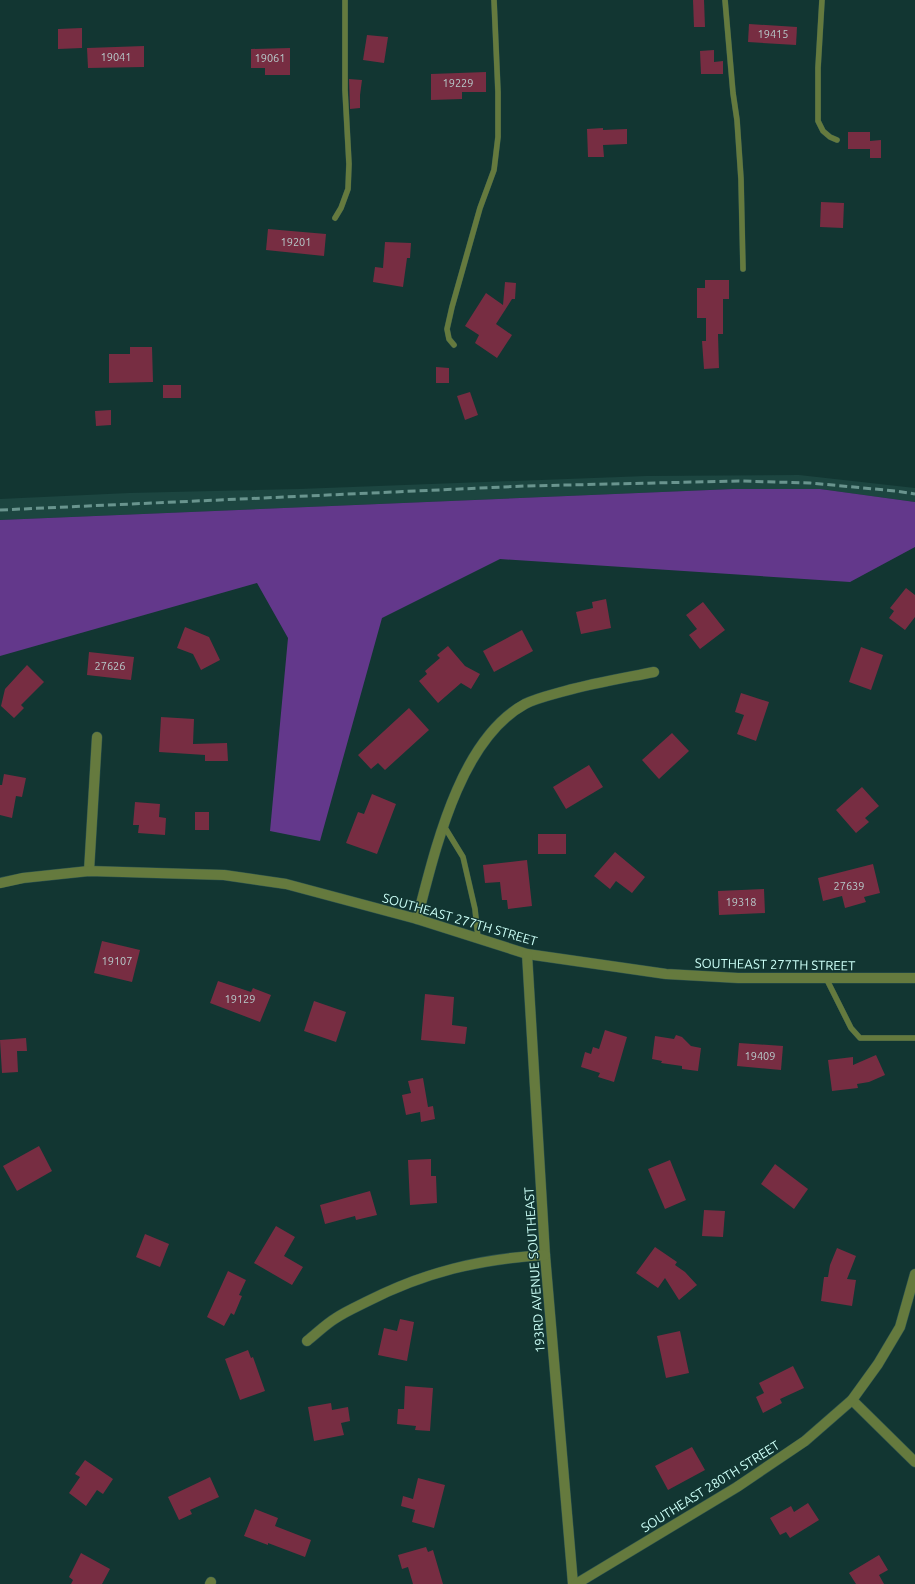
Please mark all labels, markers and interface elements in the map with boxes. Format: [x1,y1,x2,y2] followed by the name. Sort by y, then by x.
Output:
[757,28,789,40] house number: 19415
[100,51,132,63] house number: 19041
[254,52,286,64] house number: 19061
[442,77,474,89] house number: 19229
[280,236,312,248] house number: 19201
[94,660,126,672] house number: 27626
[833,880,865,892] house number: 27639
[381,890,539,948] street label: SOUTHEAST 277TH STREET
[725,896,757,908] house number: 19318
[101,955,133,967] house number: 19107
[695,956,855,972] street label: SOUTHEAST 277TH STREET
[224,993,256,1005] house number: 19129
[744,1050,776,1062] house number: 19409
[521,1187,547,1353] street label: 193RD AVENUE SOUTHEAST
[638,1438,782,1534] street label: SOUTHEAST 280TH STREET

